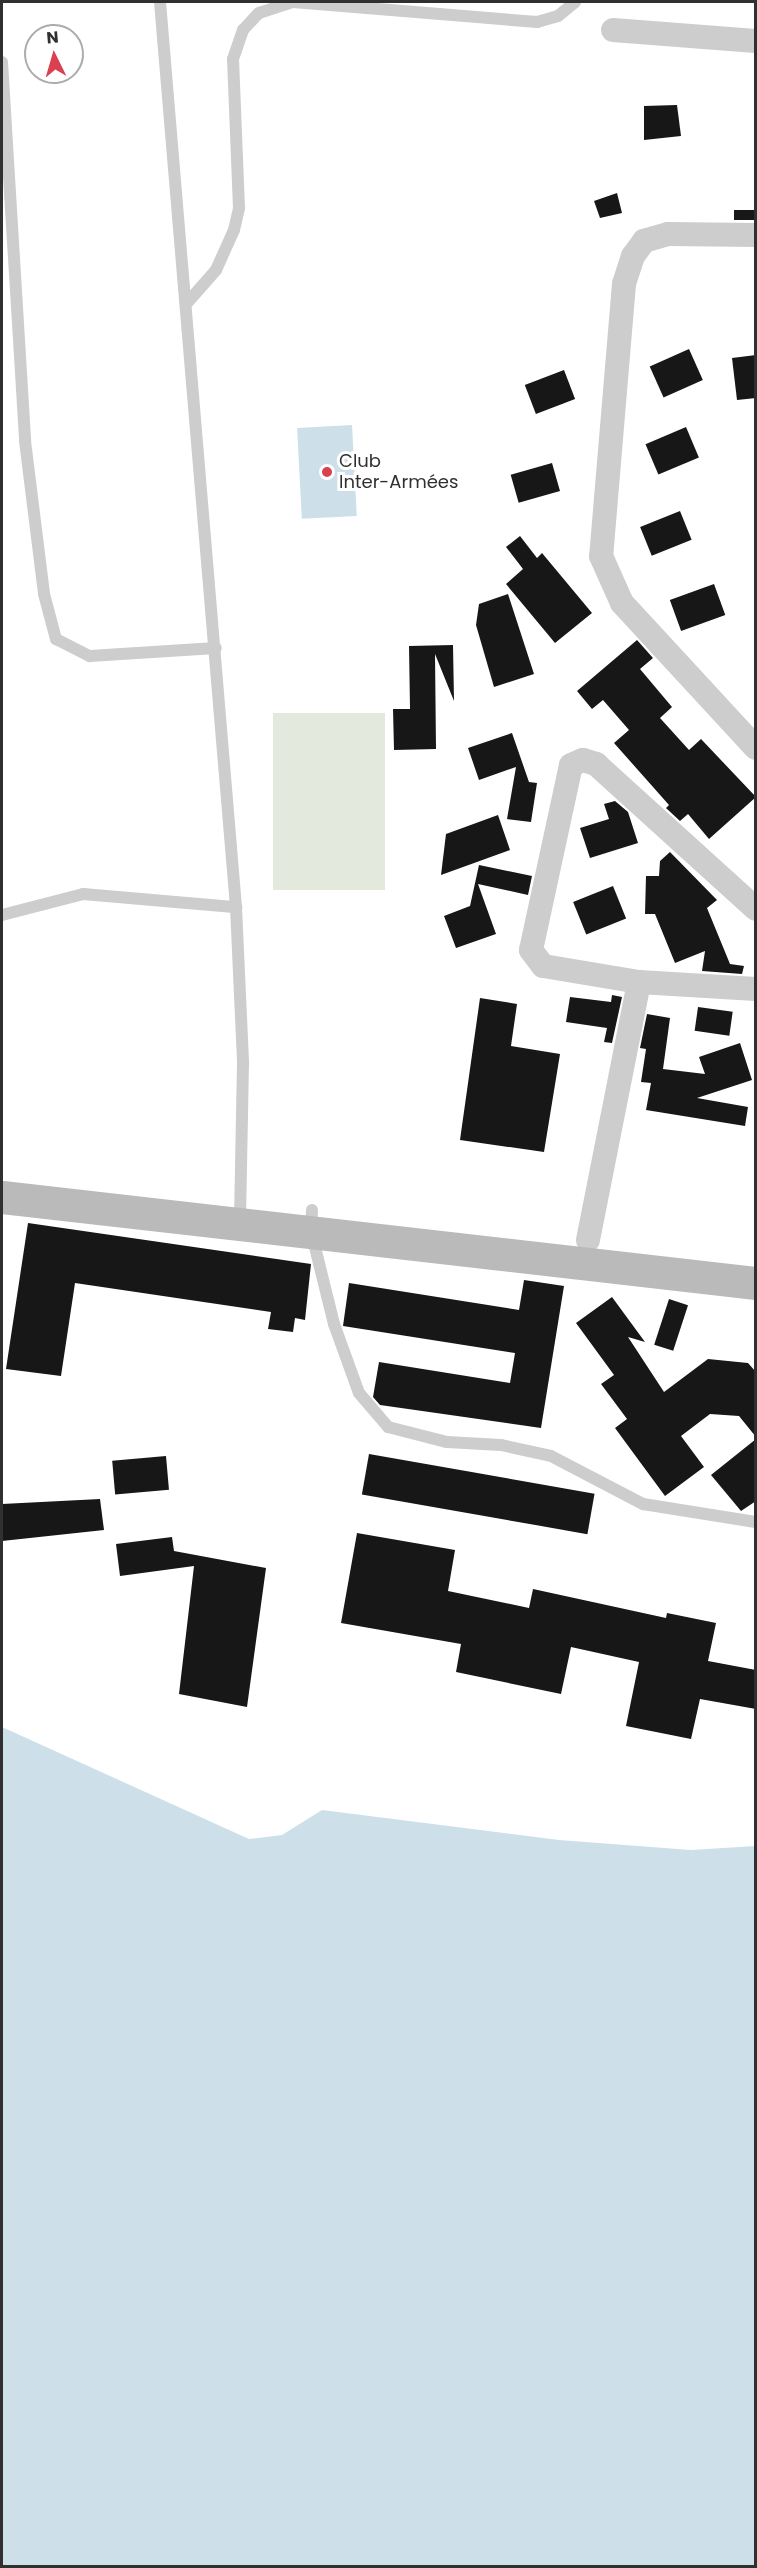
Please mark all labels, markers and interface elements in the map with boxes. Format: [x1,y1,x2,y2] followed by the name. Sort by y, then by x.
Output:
[24,24,84,84] north arrow
[46,26,60,50] text: N
[339,451,458,494] place label: Club Inter-Armées
[320,465,334,479] marker: Club Inter-Armées

